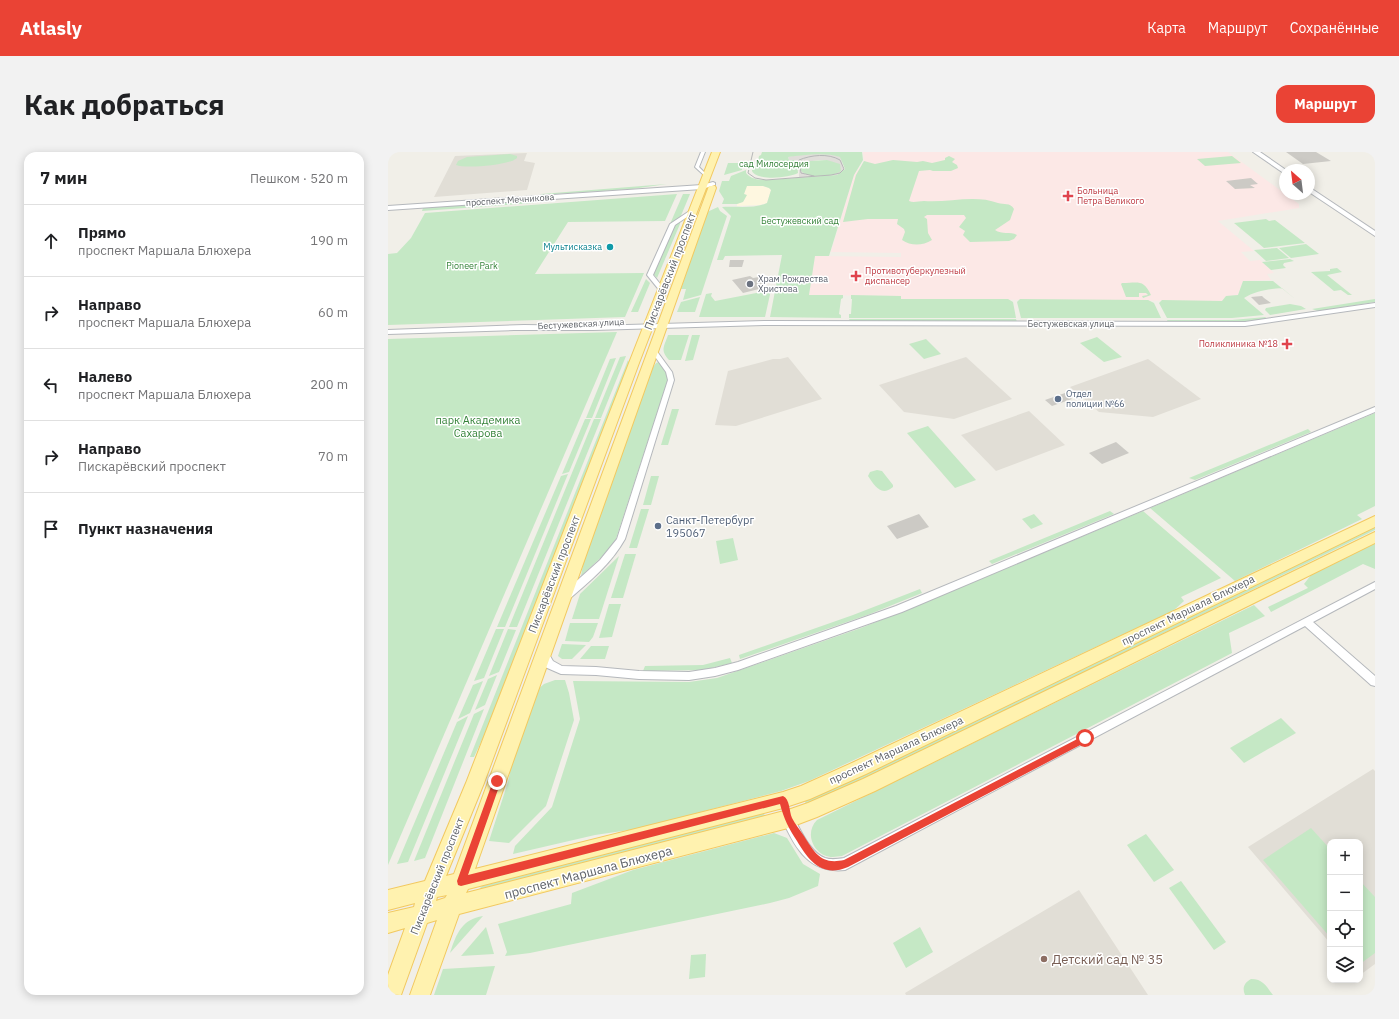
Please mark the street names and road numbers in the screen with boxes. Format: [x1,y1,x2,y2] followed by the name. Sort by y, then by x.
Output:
[465,191,555,208] street label: проспект Мечникова
[641,210,699,332] street label: Пискарёвский проспект
[537,316,625,331] street label: Бестужевская улица
[1028,318,1115,329] street label: Бестужевская улица
[525,513,583,635] street label: Пискарёвский проспект
[1119,572,1257,648] street label: проспект Маршала Блюхера
[827,713,965,787] street label: проспект Маршала Блюхера
[407,815,467,937] street label: Пискарёвский проспект
[502,842,674,903] street label: проспект Маршала Блюхера

